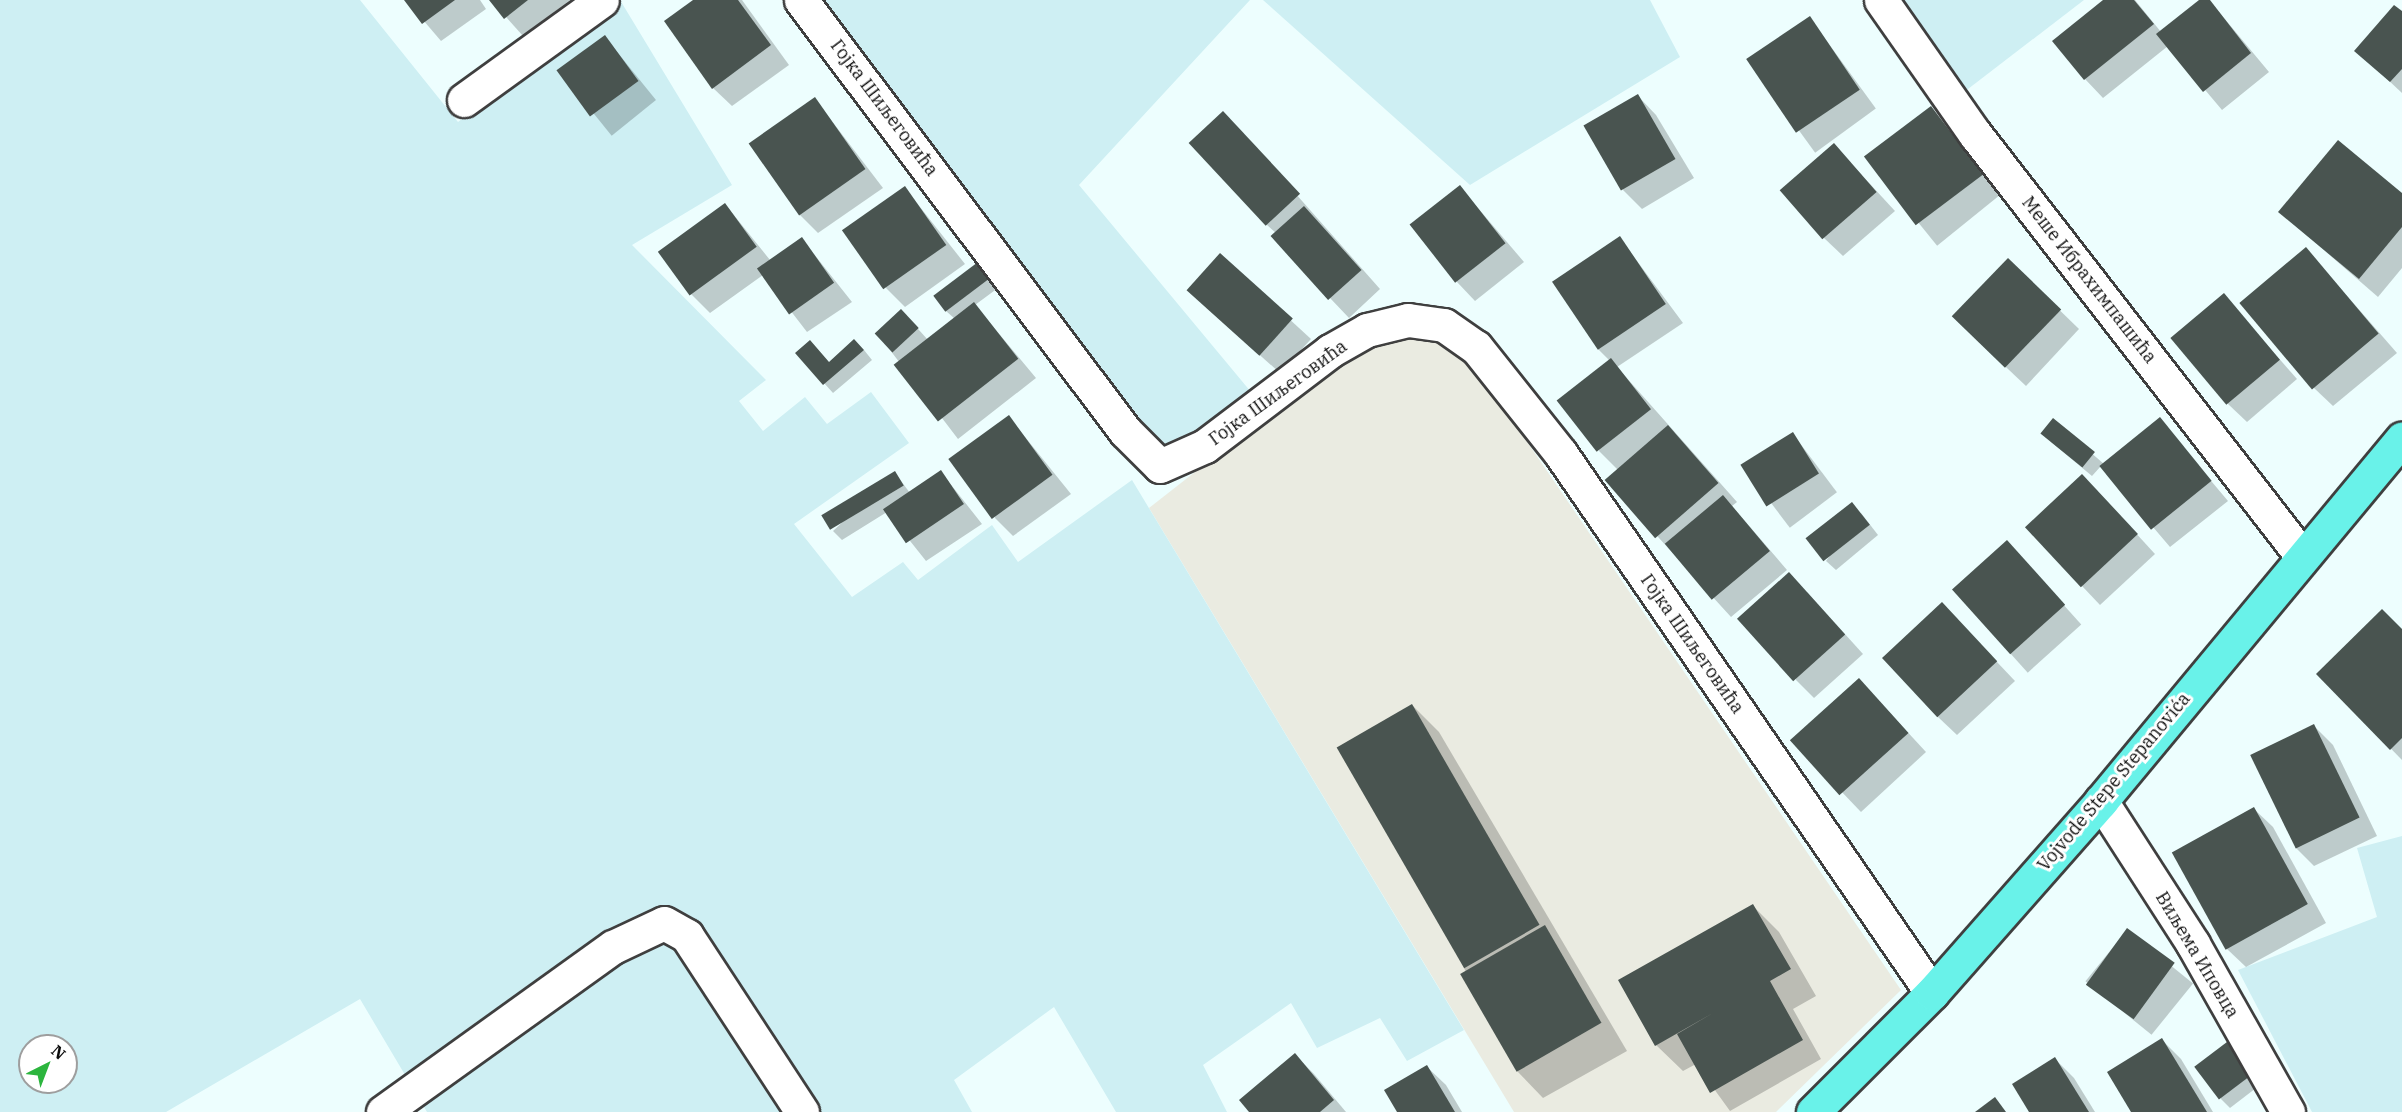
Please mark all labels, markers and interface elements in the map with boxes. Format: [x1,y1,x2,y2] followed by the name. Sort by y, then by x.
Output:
[826,35,942,181] street label: Гојка Шиљеговића
[2017,192,2161,368] street label: Меше Ибрахимпашића
[1205,336,1351,450] street label: Гојка Шиљеговића
[1636,570,1748,718] street label: Гојка Шиљеговића
[2033,688,2195,876] street label: Vojvode Stepe Stepanovića
[2151,888,2243,1022] street label: Виљема Иповца
[18,1034,78,1094] north arrow
[47,1040,70,1064] text: N

